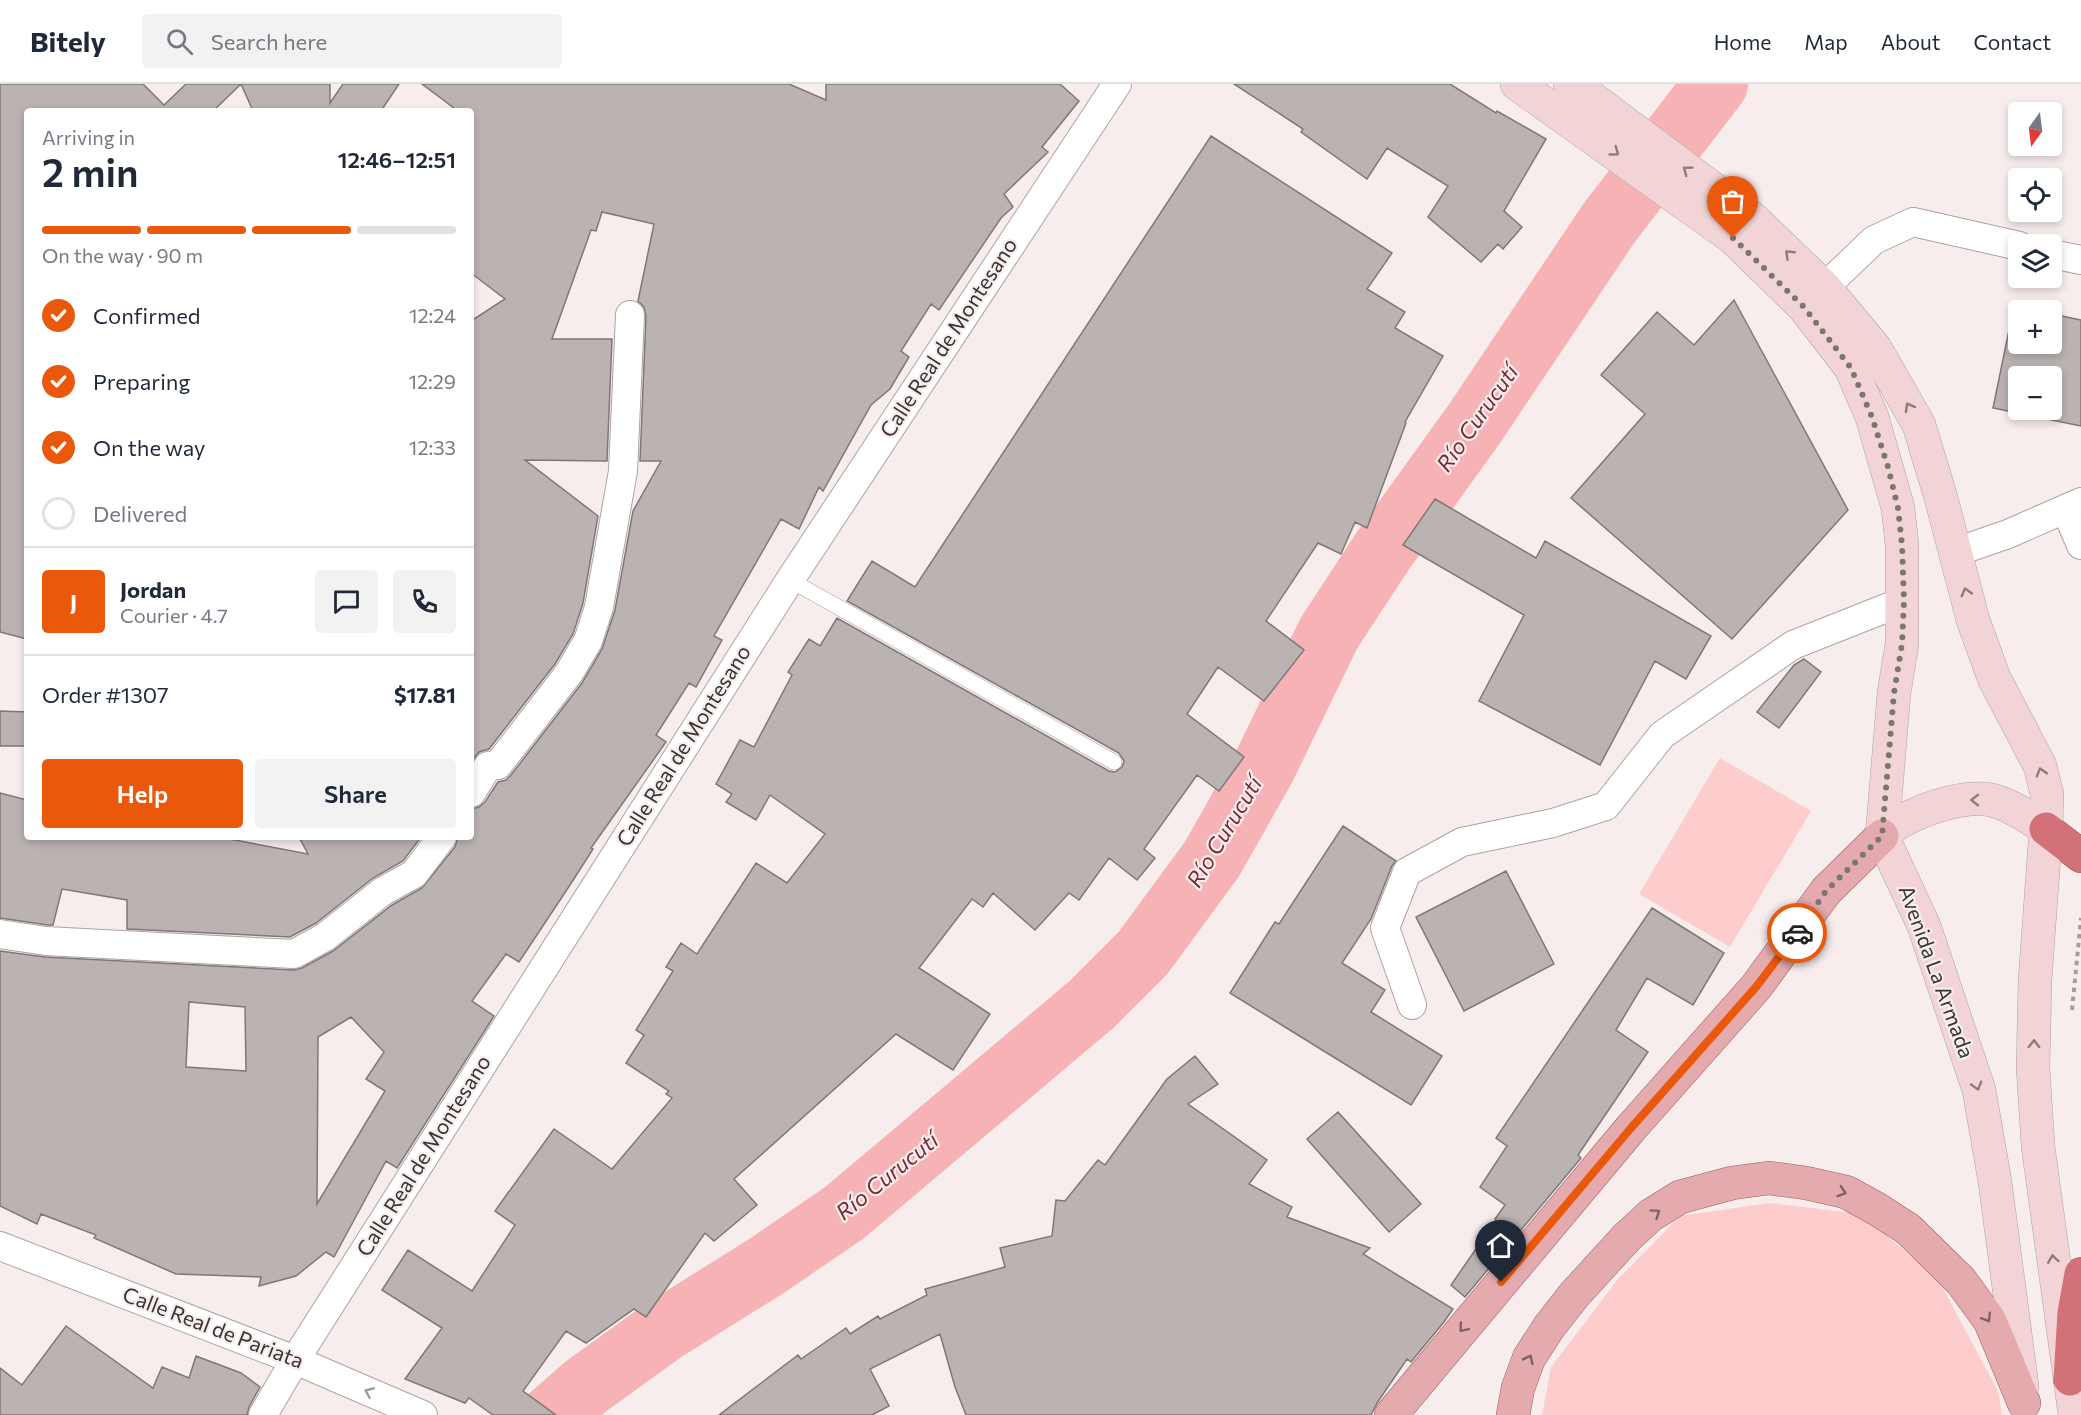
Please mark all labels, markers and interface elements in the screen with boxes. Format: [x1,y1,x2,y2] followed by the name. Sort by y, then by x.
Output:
[142,14,562,68] search box
[30,24,106,58] text: Bitely
[163,25,196,58] icon: search
[211,28,327,55] text: Search here
[1714,29,1771,54] text: Home
[1804,29,1848,54] text: Map
[1881,29,1940,54] text: About
[1973,29,2051,54] text: Contact
[2008,102,2062,156] north arrow
[2008,102,2062,420] map controls
[42,125,135,149] text: Arriving in
[1608,145,1619,156] one-way arrow
[338,146,456,173] text: 12:46–12:51
[42,147,139,195] text: 2 min
[1683,166,1694,177] one-way arrow
[2008,168,2062,222] button: locate
[1707,176,1758,238] pin
[1716,185,1749,218] icon: bag
[874,233,1022,441] street label: Calle Real de Montesano
[2008,234,2062,288] button: layers
[42,243,203,267] text: On the way · 90 m
[1786,250,1796,261] one-way arrow
[42,299,75,332] icon: check
[2008,300,2062,354] button: +
[93,302,200,329] text: Confirmed
[409,303,456,327] text: 12:24
[1430,356,1525,476] water label: Río Curucutí
[42,365,75,398] icon: check
[2008,366,2062,420] button: −
[93,368,190,395] text: Preparing
[408,369,456,393] text: 12:29
[1904,402,1916,413] one-way arrow
[42,431,75,464] icon: check
[93,434,205,461] text: On the way
[409,435,456,459] text: 12:33
[93,500,187,527] text: Delivered
[315,570,378,633] button: chat
[393,570,456,633] button: phone
[120,576,186,603] text: Jordan
[1961,587,1973,598] one-way arrow
[70,588,77,615] text: J
[120,603,228,627] text: Courier · 4.7
[611,640,755,850] street label: Calle Real de Montesano
[42,681,169,708] text: Order #1307
[394,681,456,708] text: $17.81
[42,759,243,828] button: Help
[255,759,456,828] button: Share
[2036,767,2048,778] one-way arrow
[1180,769,1269,892] water label: Río Curucutí
[1970,794,1979,806] one-way arrow
[1895,882,1980,1061] street label: Avenida La Armada
[1767,903,1827,963] courier
[1781,917,1814,950] icon: car
[2027,1039,2040,1048] one-way arrow
[351,1050,495,1260] street label: Calle Real de Montesano
[1970,1080,1982,1091] one-way arrow
[830,1124,946,1225] water label: Río Curucutí
[1836,1185,1847,1197] one-way arrow
[1649,1209,1660,1220] one-way arrow
[1475,1220,1526,1282] pin
[1484,1229,1517,1262] icon: home
[2047,1254,2060,1263] one-way arrow
[120,1281,307,1373] street label: Calle Real de Pariata
[1979,1312,1991,1322] one-way arrow
[1460,1321,1471,1332] one-way arrow
[1522,1355,1534,1366] one-way arrow
[365,1387,376,1399] one-way arrow

